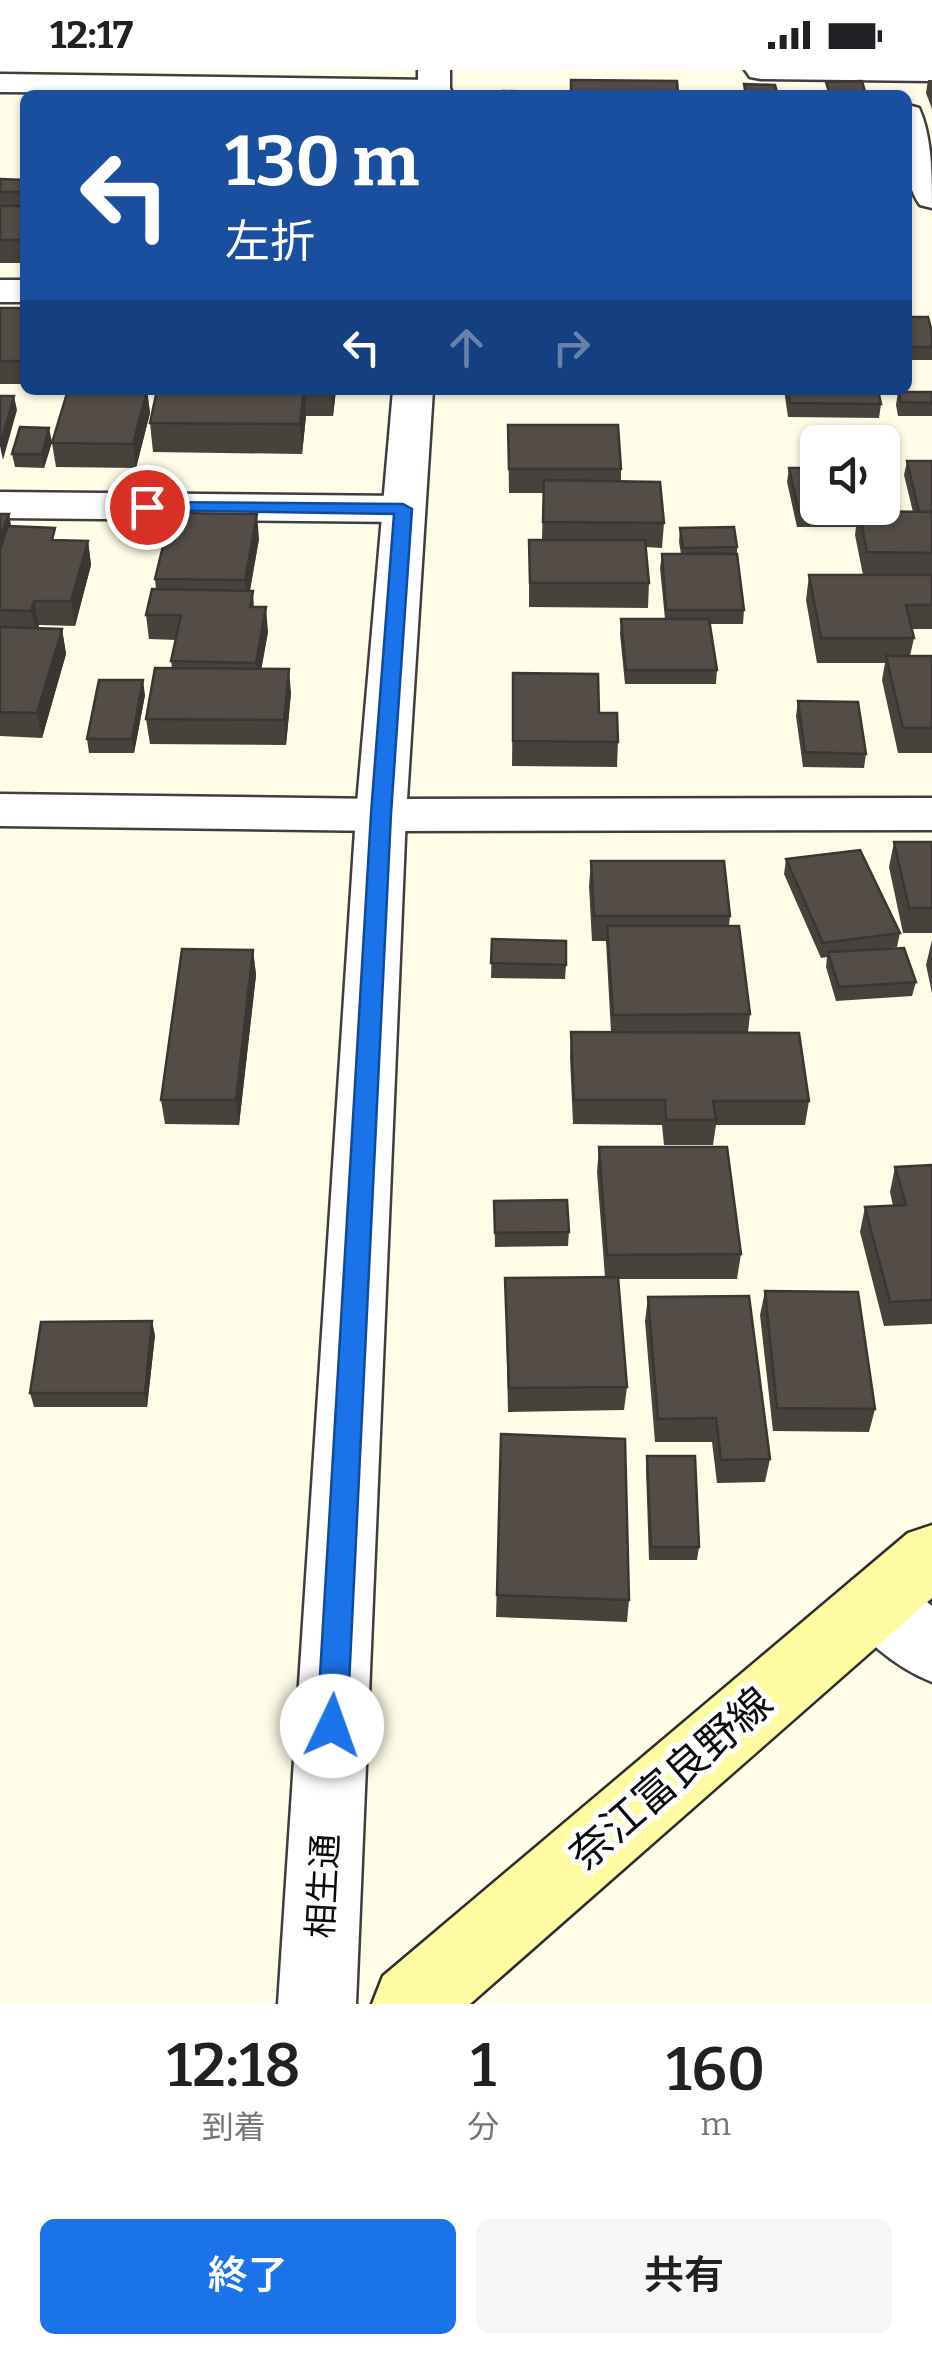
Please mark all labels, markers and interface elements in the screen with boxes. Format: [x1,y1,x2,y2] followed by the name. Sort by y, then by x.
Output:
[50,12,133,58] text: 12:17
[225,120,419,204] text: 130 m
[60,130,190,260] icon: left
[225,215,315,269] text: 左折
[334,320,389,375] icon: left
[439,320,494,375] icon: ahead
[544,320,599,375] icon: right
[800,425,900,525] map controls
[800,425,900,525] button: sound
[105,465,190,550] pin
[120,480,175,535] icon: arrive
[280,1674,384,1778] position arrow
[559,1677,783,1881] street label: 奈江富良野線
[299,1832,347,1940] street label: 相生通
[167,2030,301,2102] text: 12:18
[471,2030,496,2102] text: 1
[666,2034,765,2106] text: 160
[700,2105,731,2143] text: m
[202,2108,266,2146] text: 到着
[467,2108,499,2146] text: 分
[40,2219,456,2334] button: 終了
[476,2219,892,2334] button: 共有

